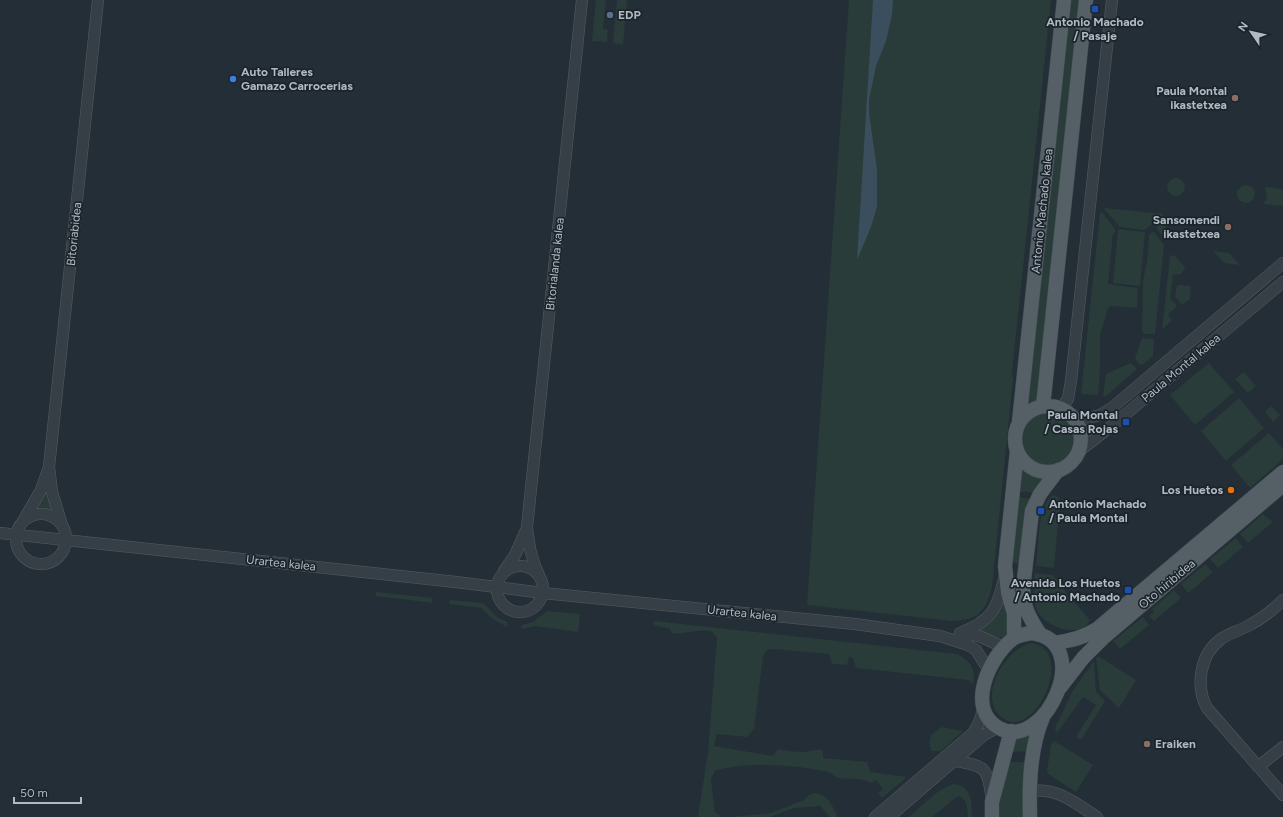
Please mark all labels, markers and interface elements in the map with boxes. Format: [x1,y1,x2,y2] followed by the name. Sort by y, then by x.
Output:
[1090,4,1100,14] marker: Antonio Machado / Pasaje
[618,8,641,22] place label: EDP
[605,10,615,20] marker: EDP
[1231,12,1271,52] north arrow
[1046,15,1144,43] place label: Antonio Machado / Pasaje
[1235,20,1251,34] text: N
[241,65,353,93] place label: Auto Talleres Gamazo Carrocerias
[228,74,238,84] marker: Auto Talleres Gamazo Carrocerias
[1156,84,1227,112] place label: Paula Montal ikastetxea
[1230,93,1240,103] marker: Paula Montal ikastetxea
[1028,148,1056,274] street label: Antonio Machado kalea
[64,201,84,267] street label: Bitoriabidea
[1153,213,1220,241] place label: Sansomendi ikastetxea
[543,217,567,311] street label: Bitorialanda kalea
[1223,222,1233,232] marker: Sansomendi ikastetxea
[1139,331,1223,405] street label: Paula Montal kalea
[1044,408,1118,436] place label: Paula Montal / Casas Rojas
[1121,417,1131,427] marker: Paula Montal / Casas Rojas
[1161,483,1223,497] place label: Los Huetos
[1226,485,1236,495] marker: Los Huetos
[1049,497,1146,525] place label: Antonio Machado / Paula Montal
[1036,506,1046,516] marker: Antonio Machado / Paula Montal
[245,552,317,574] street label: Urartea kalea
[1136,556,1198,612] street label: Oto hiribidea
[1011,576,1120,604] place label: Avenida Los Huetos / Antonio Machado
[1123,585,1133,595] marker: Avenida Los Huetos / Antonio Machado
[706,602,778,624] street label: Urartea kalea
[1155,737,1196,751] place label: Eraiken
[1142,739,1152,749] marker: Eraiken
[14,779,81,805] scale bar
[20,786,48,800] text: 50 m

